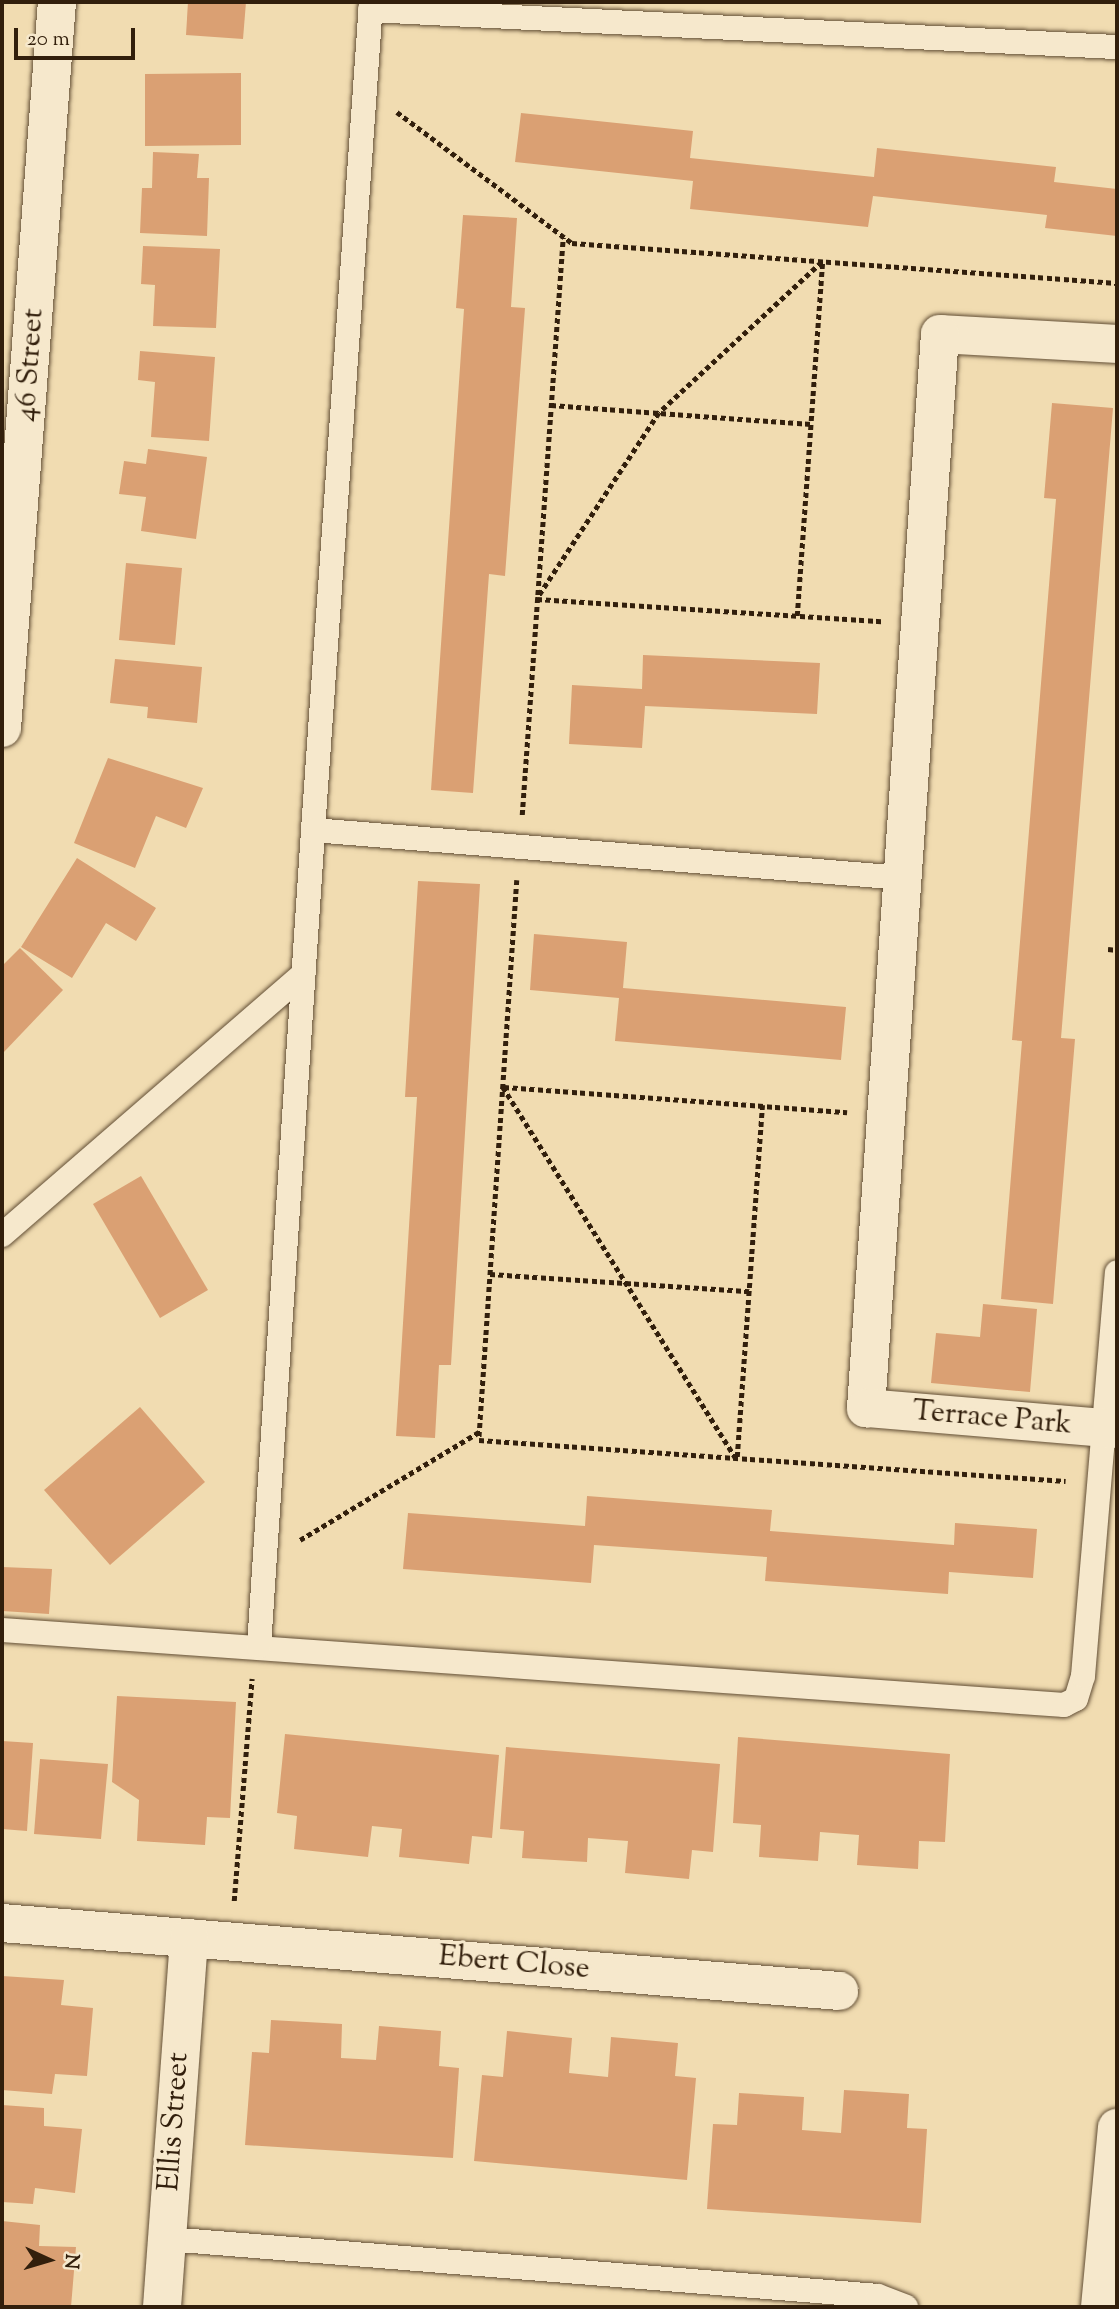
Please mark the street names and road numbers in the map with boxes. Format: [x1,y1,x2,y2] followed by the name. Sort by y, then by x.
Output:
[9,307,53,423] street label: 46 Street
[911,1394,1073,1444] street label: Terrace Park
[437,1939,591,1989] street label: Ebert Close
[152,2051,198,2193] street label: Ellis Street

